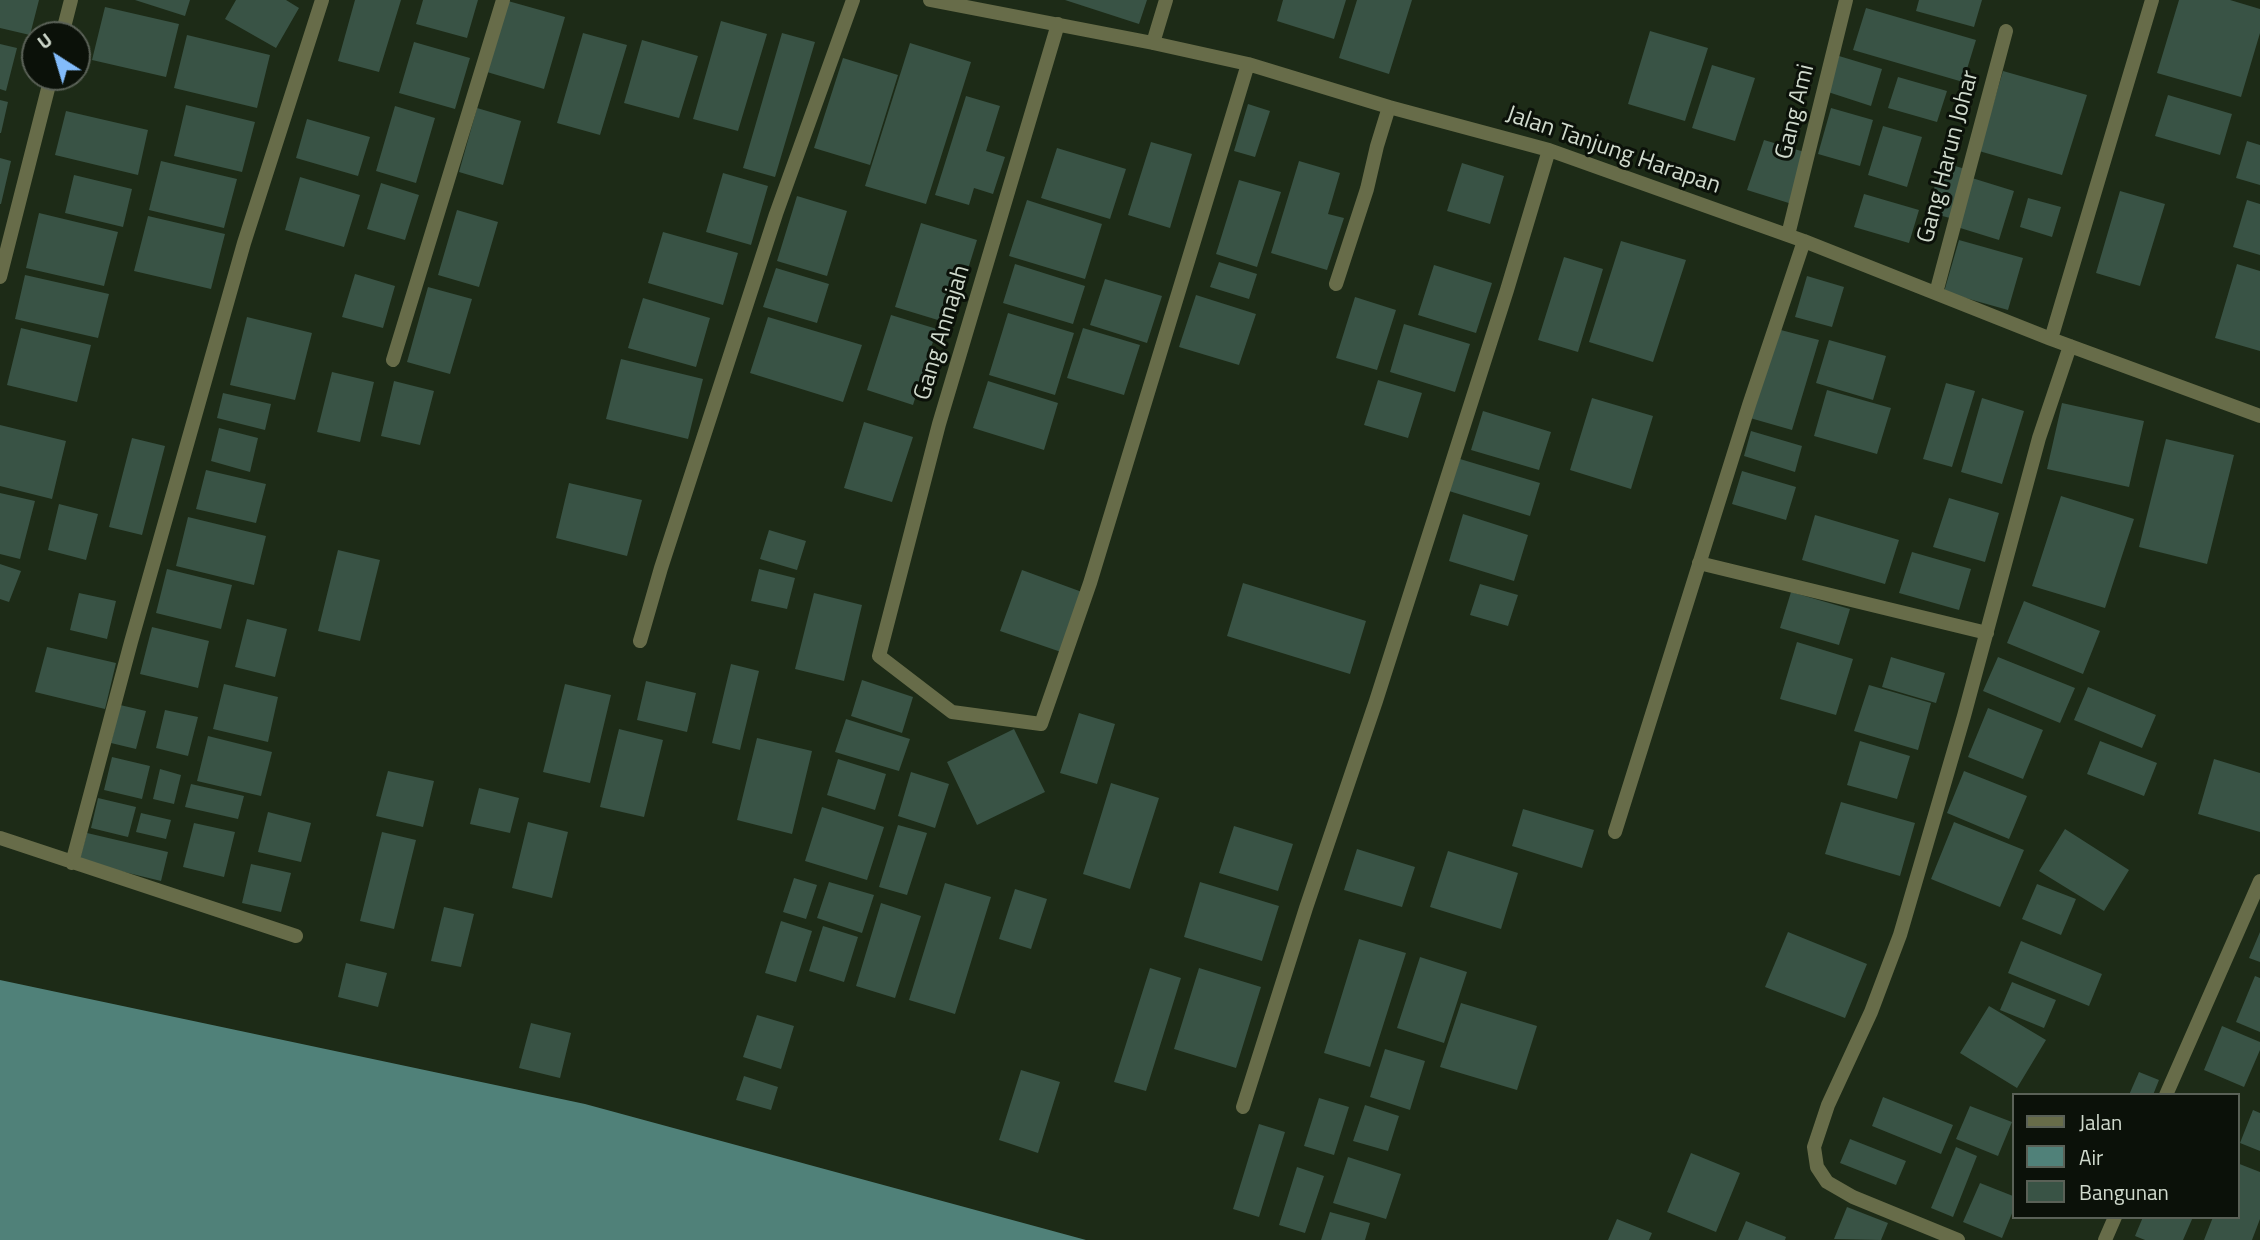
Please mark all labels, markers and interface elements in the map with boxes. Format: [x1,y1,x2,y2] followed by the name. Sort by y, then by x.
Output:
[21,21,91,91] north arrow
[31,25,58,56] text: U
[1770,61,1822,163] street label: Gang Ami
[1912,68,1986,246] street label: Gang Harun Johar
[1502,101,1724,201] street label: Jalan Tanjung Harapan
[909,262,977,404] street label: Gang Annajah
[2011,1093,2239,1219] legend
[2079,1106,2122,1138] text: Jalan
[2079,1141,2103,1173] text: Air
[2079,1176,2169,1208] text: Bangunan

